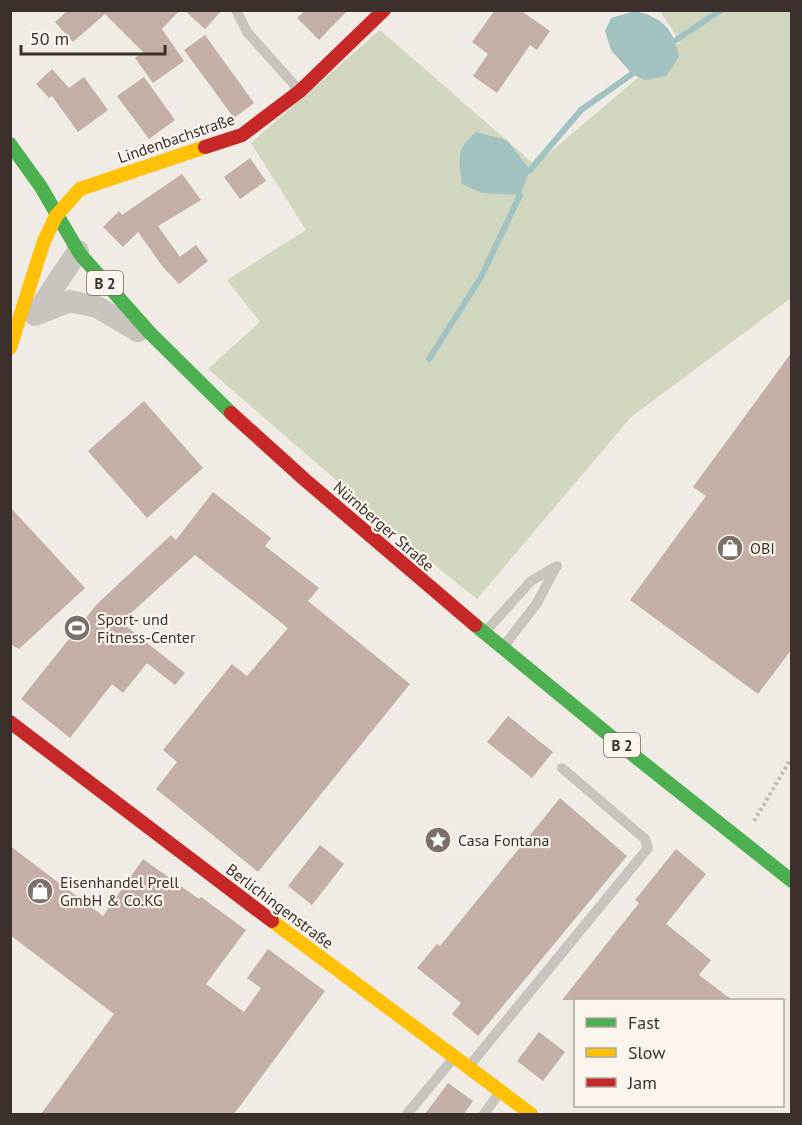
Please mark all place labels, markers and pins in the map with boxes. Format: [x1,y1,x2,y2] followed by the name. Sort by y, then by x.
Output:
[715,533,745,563] shop icon: OBI
[750,538,775,558] place label: OBI
[97,609,196,647] place label: Sport- und Fitness-Center
[62,613,92,643] sports icon: Sport- und Fitness-Center
[423,825,453,855] place icon: Casa Fontana
[458,830,549,850] place label: Casa Fontana
[60,872,179,910] place label: Eisenhandel Prell GmbH & Co.KG
[25,876,55,906] shop icon: Eisenhandel Prell GmbH & Co.KG

